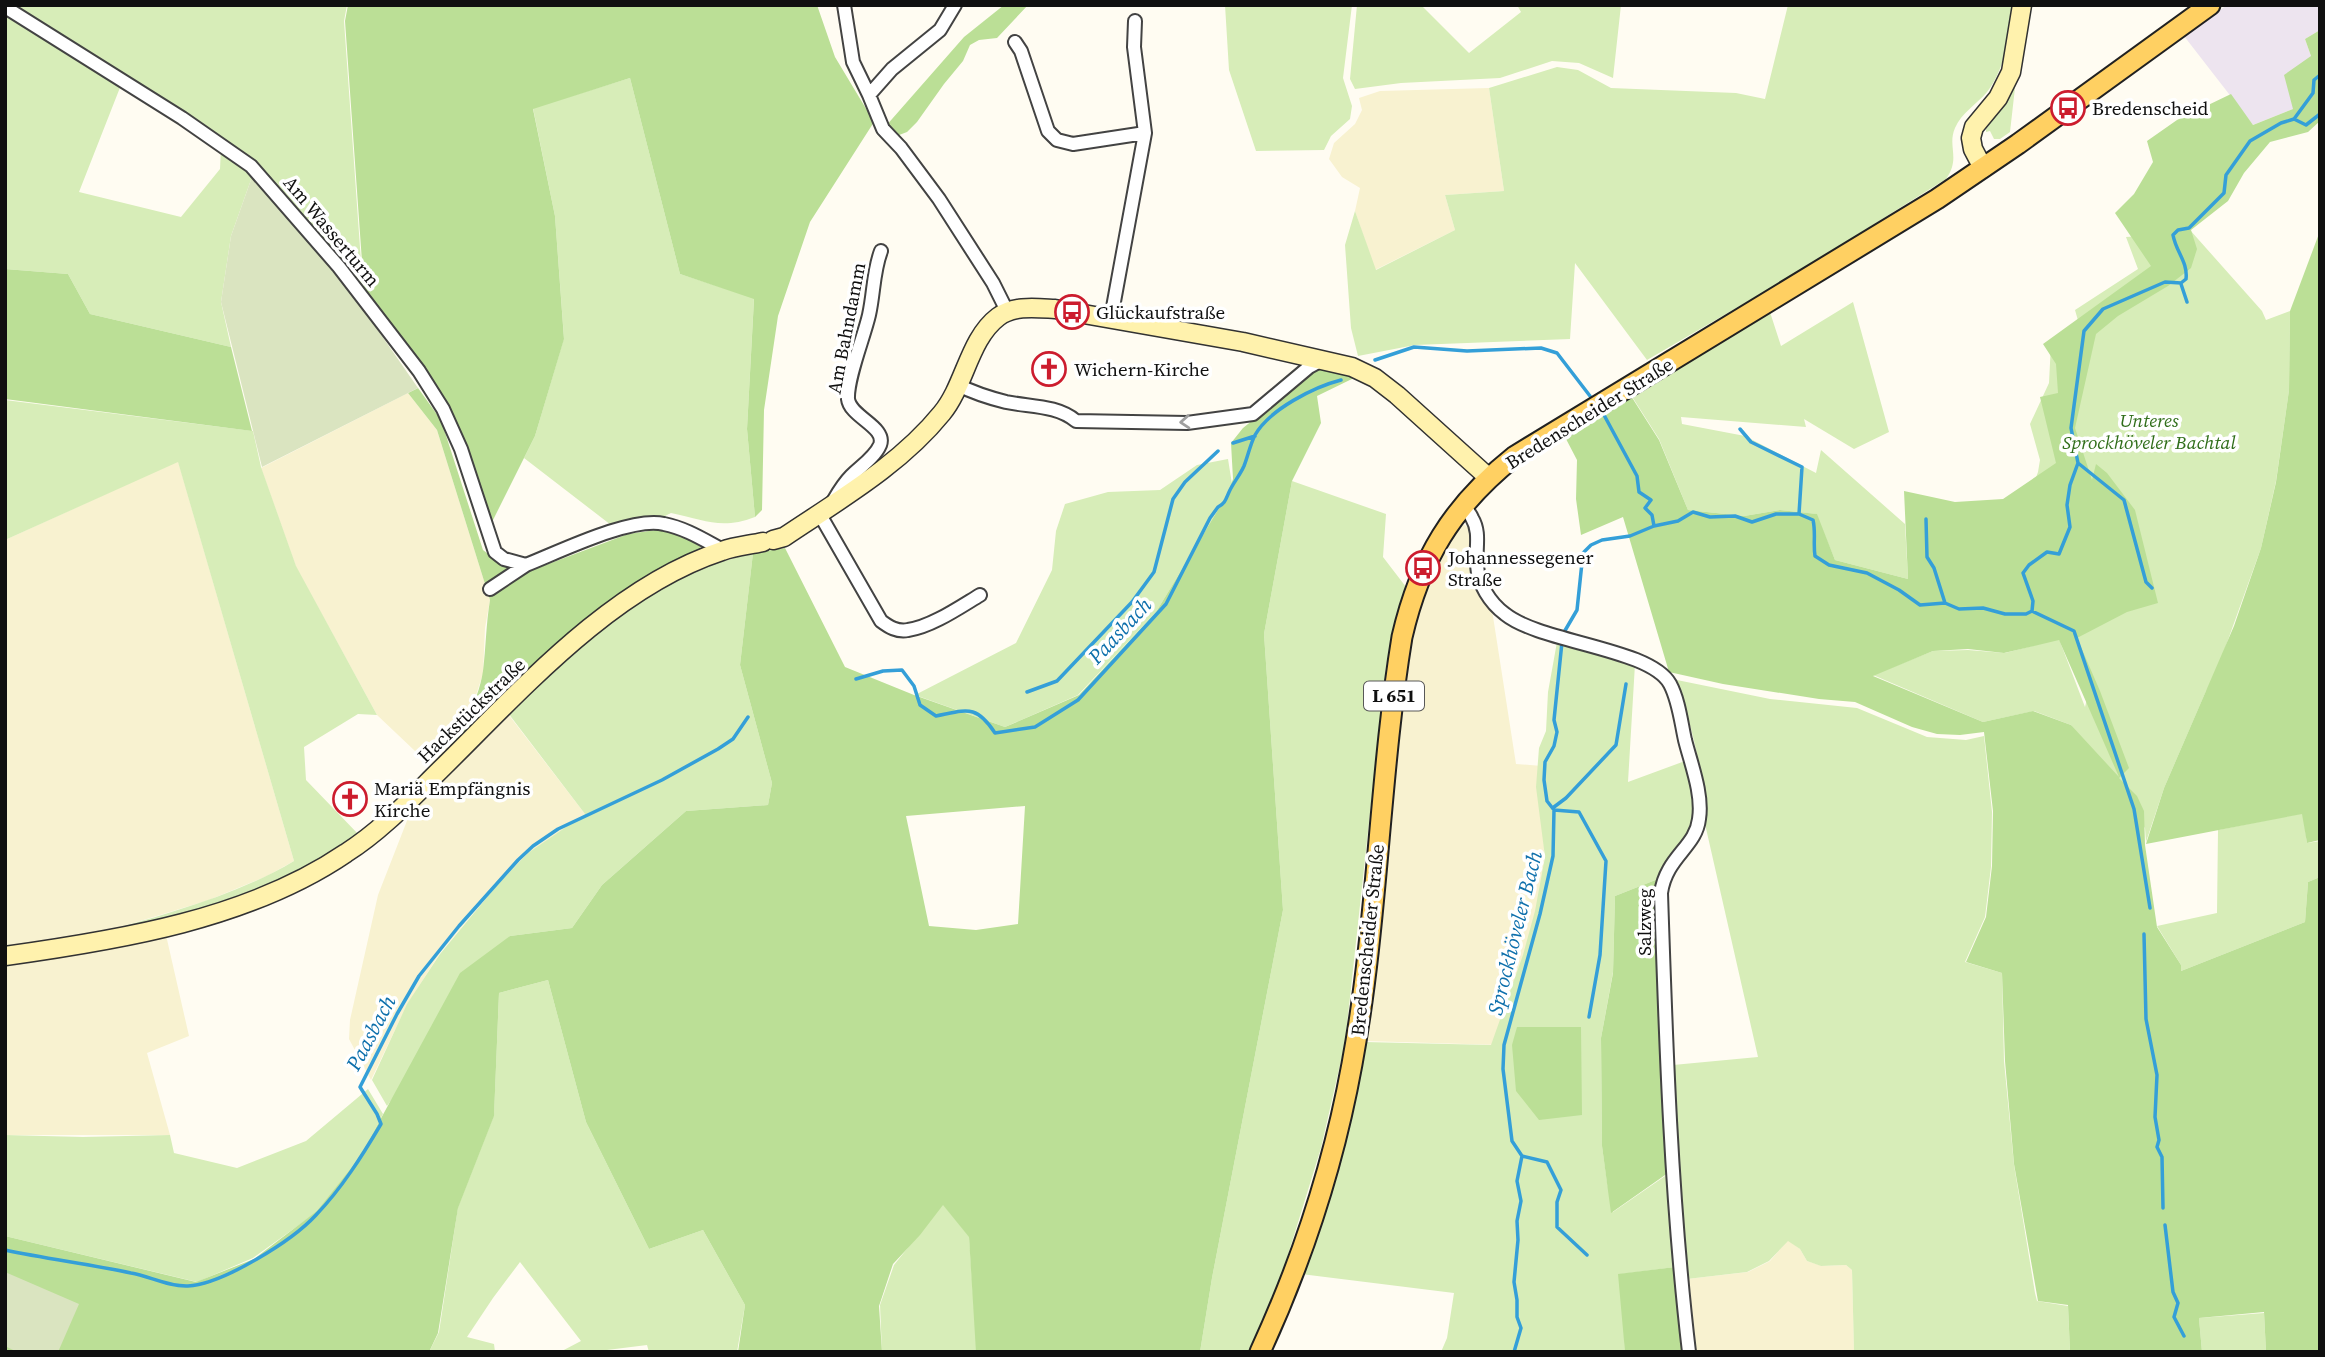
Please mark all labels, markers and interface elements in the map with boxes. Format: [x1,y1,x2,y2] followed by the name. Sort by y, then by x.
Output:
[2049,89,2087,127] bus stop icon: Bredenscheid
[2092,95,2209,121] place label: Bredenscheid
[278,170,386,292] street label: Am Wasserturm
[821,260,871,396] street label: Am Bahndamm
[1053,293,1091,331] bus stop icon: Glückaufstraße
[1096,299,1225,325] place label: Glückaufstraße
[1030,350,1068,388] church icon: Wichern-Kirche
[1500,351,1678,475] street label: Bredenscheider Straße
[1074,356,1210,382] place label: Wichern-Kirche
[2062,407,2236,455] park label: Unteres Sprockhöveler Bachtal
[1180,414,1191,429] one-way arrow
[1447,544,1593,592] place label: Johannessegener Straße
[1404,549,1442,587] bus stop icon: Johannessegener Straße
[1081,591,1158,671] water label: Paasbach
[411,652,531,768] street label: Hackstückstraße
[1364,682,1424,710] road number: L 651
[374,775,531,823] place label: Mariä Empfängnis Kirche
[331,780,369,818] church icon: Mariä Empfängnis Kirche
[1344,843,1390,1037] street label: Bredenscheider Straße
[1480,847,1549,1018] water label: Sprockhöveler Bach
[1631,888,1657,956] street label: Salzweg
[338,989,403,1076] water label: Paasbach

